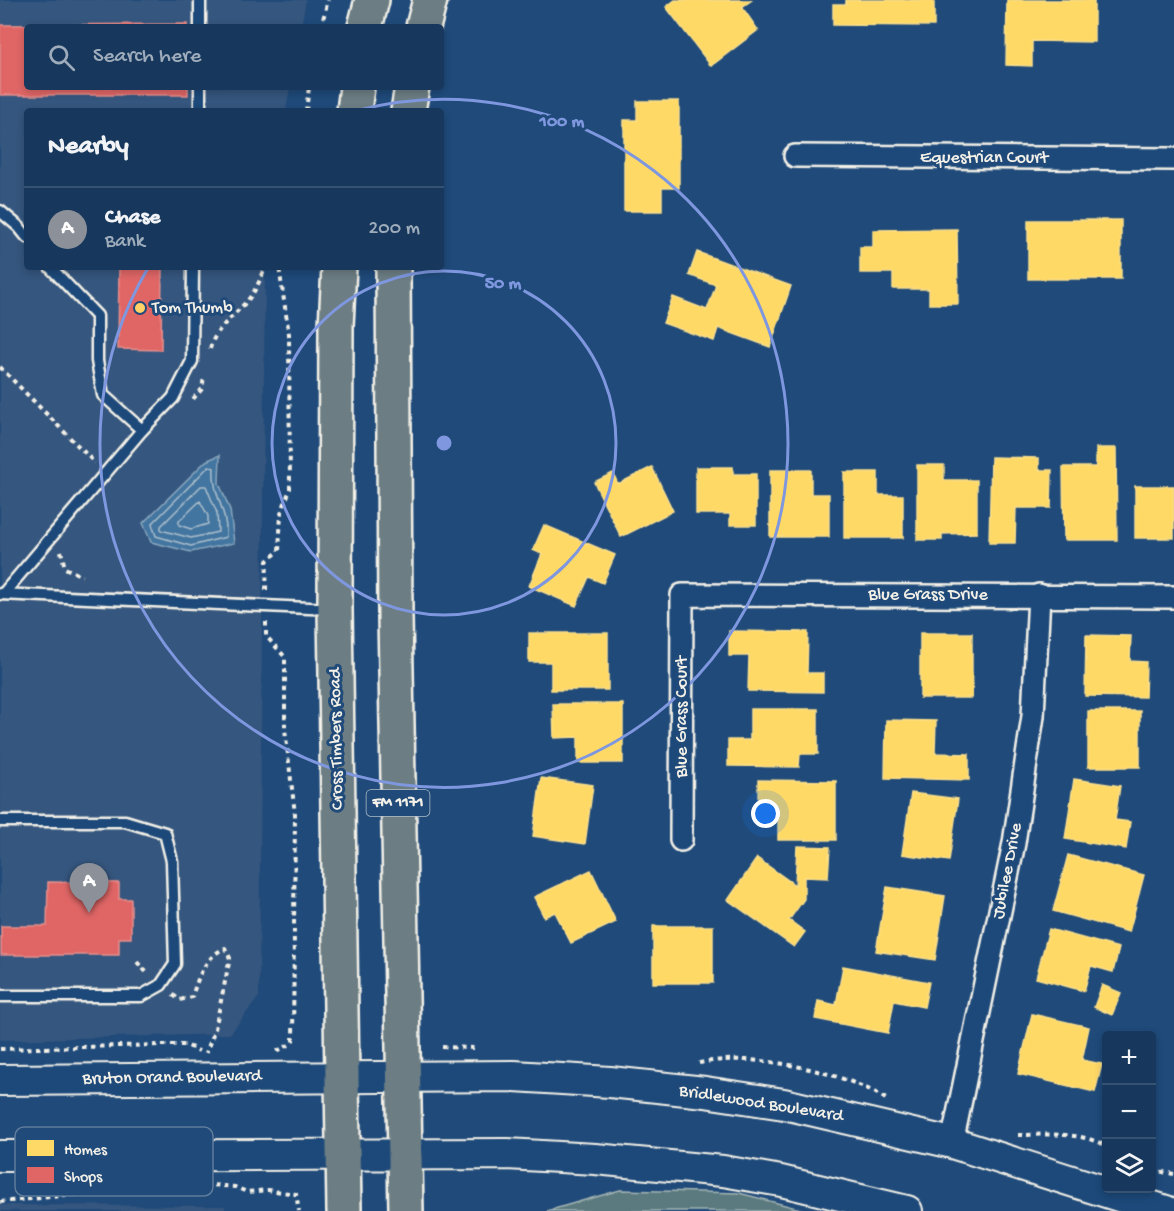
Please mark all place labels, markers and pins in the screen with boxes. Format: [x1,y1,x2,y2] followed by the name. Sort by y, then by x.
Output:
[151,298,233,319] place label: Tom Thumb
[133,301,147,315] marker: Tom Thumb
[434,433,454,453] centre of rings
[70,864,109,913] pin: A

